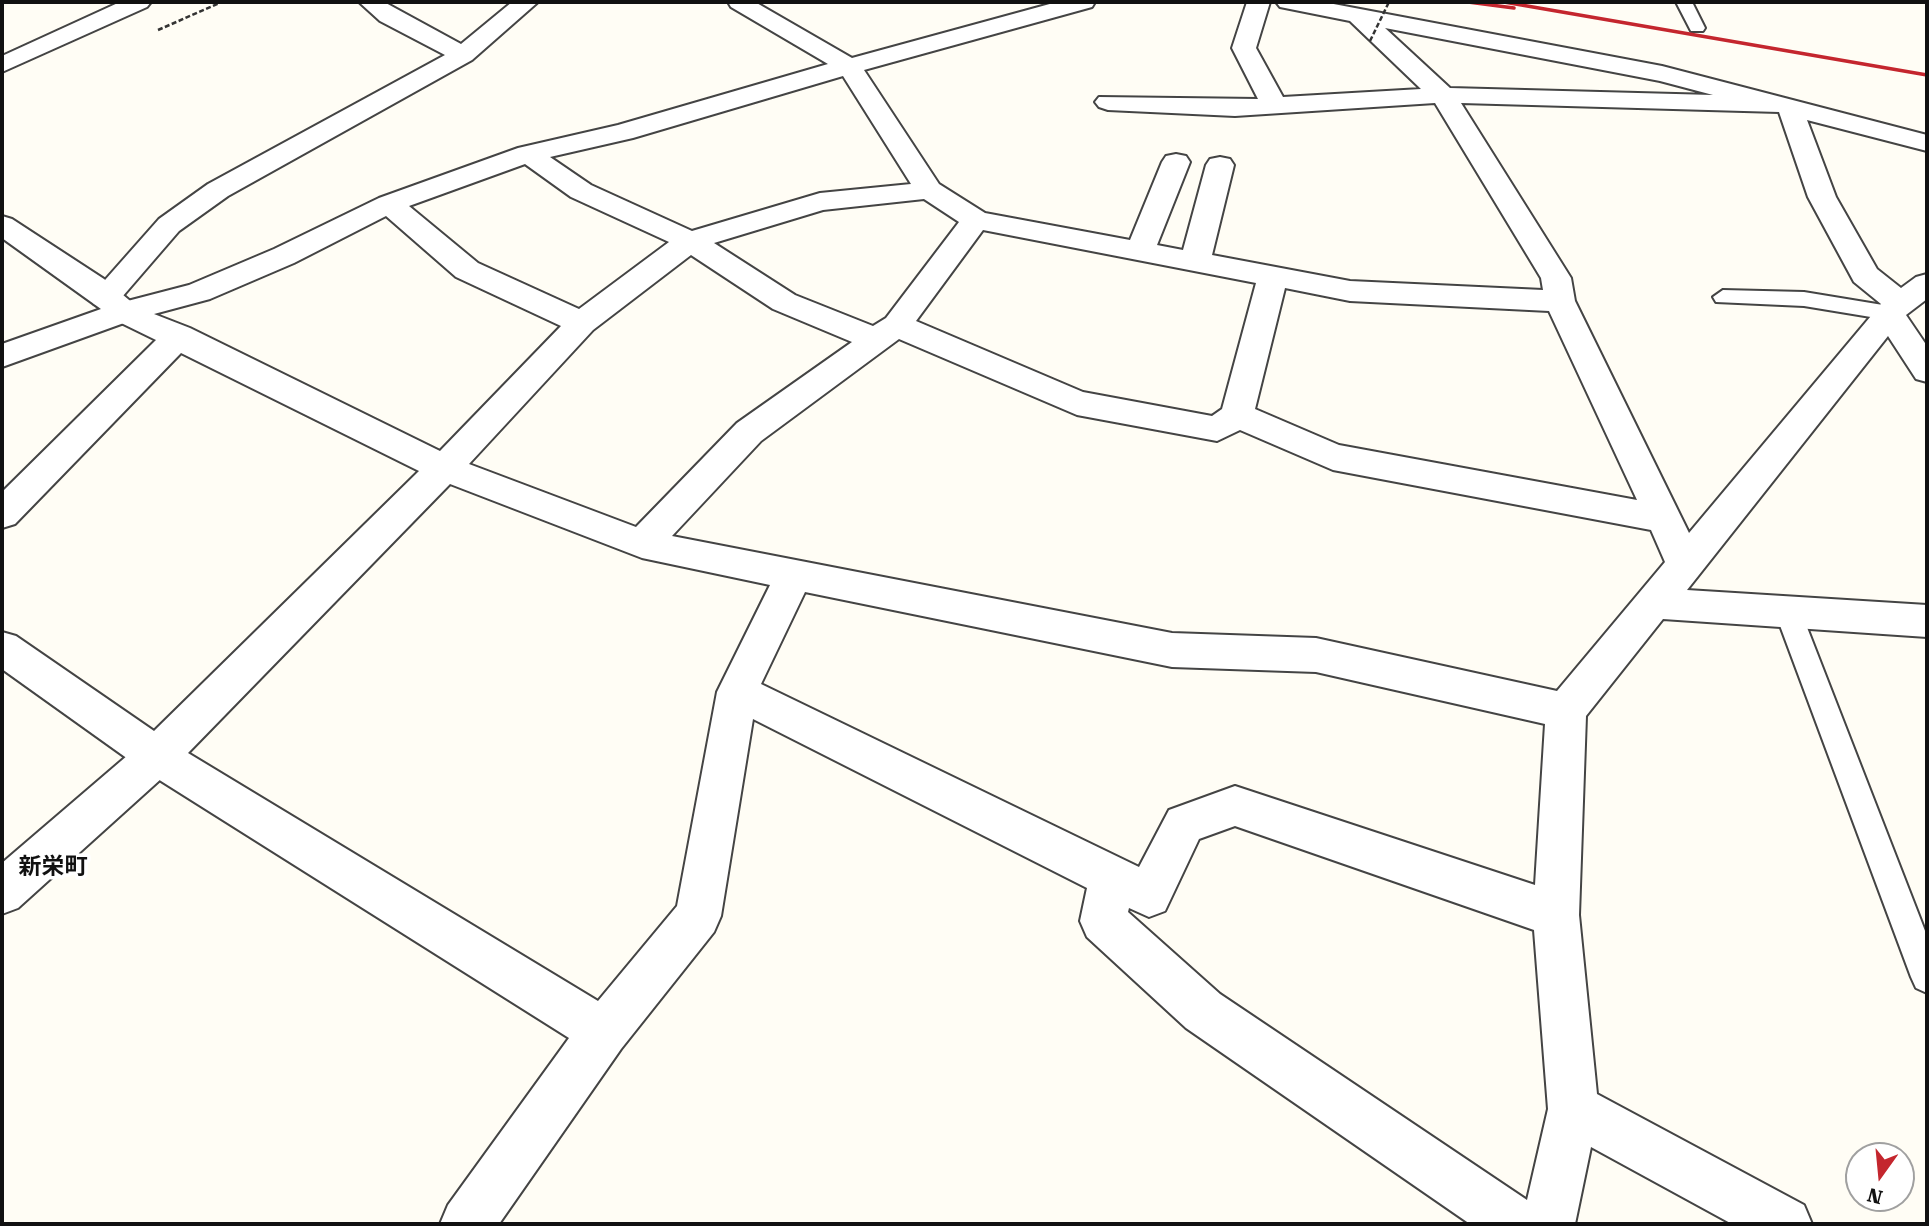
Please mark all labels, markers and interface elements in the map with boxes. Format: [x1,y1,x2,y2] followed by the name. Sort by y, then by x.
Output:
[19,853,87,881] district label: 新栄町
[1845,1142,1915,1212] north arrow
[1865,1183,1885,1209] text: N

